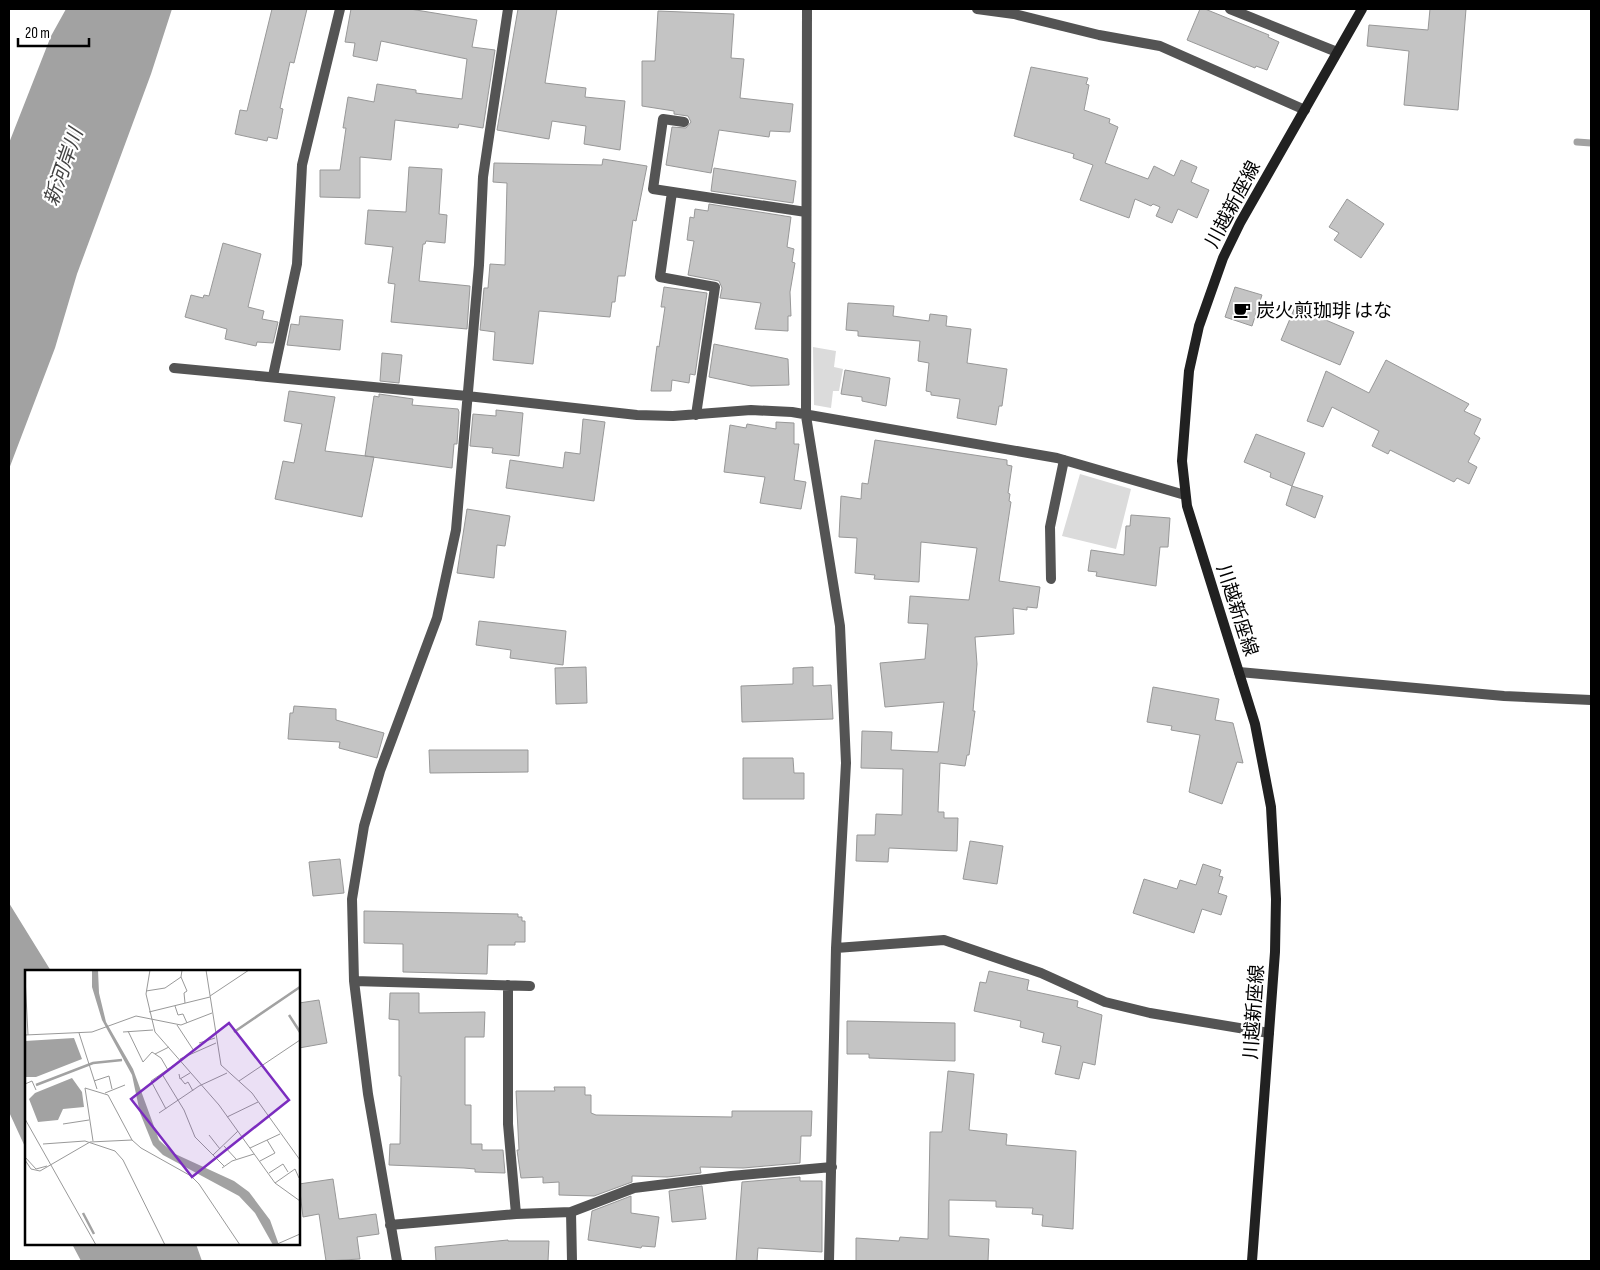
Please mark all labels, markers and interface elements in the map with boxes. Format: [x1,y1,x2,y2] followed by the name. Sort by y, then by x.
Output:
[18,15,89,47] scale bar
[25,24,50,43] text: 20 m
[40,124,89,209] water label: 新河岸川
[1201,157,1266,252] street label: 川越新座線
[1232,300,1252,320] cafe icon: 炭火煎珈琲 はな
[1256,300,1392,323] place label: 炭火煎珈琲 はな
[1211,562,1262,659] street label: 川越新座線
[1240,964,1269,1060] street label: 川越新座線
[25,970,300,1245] inset map

